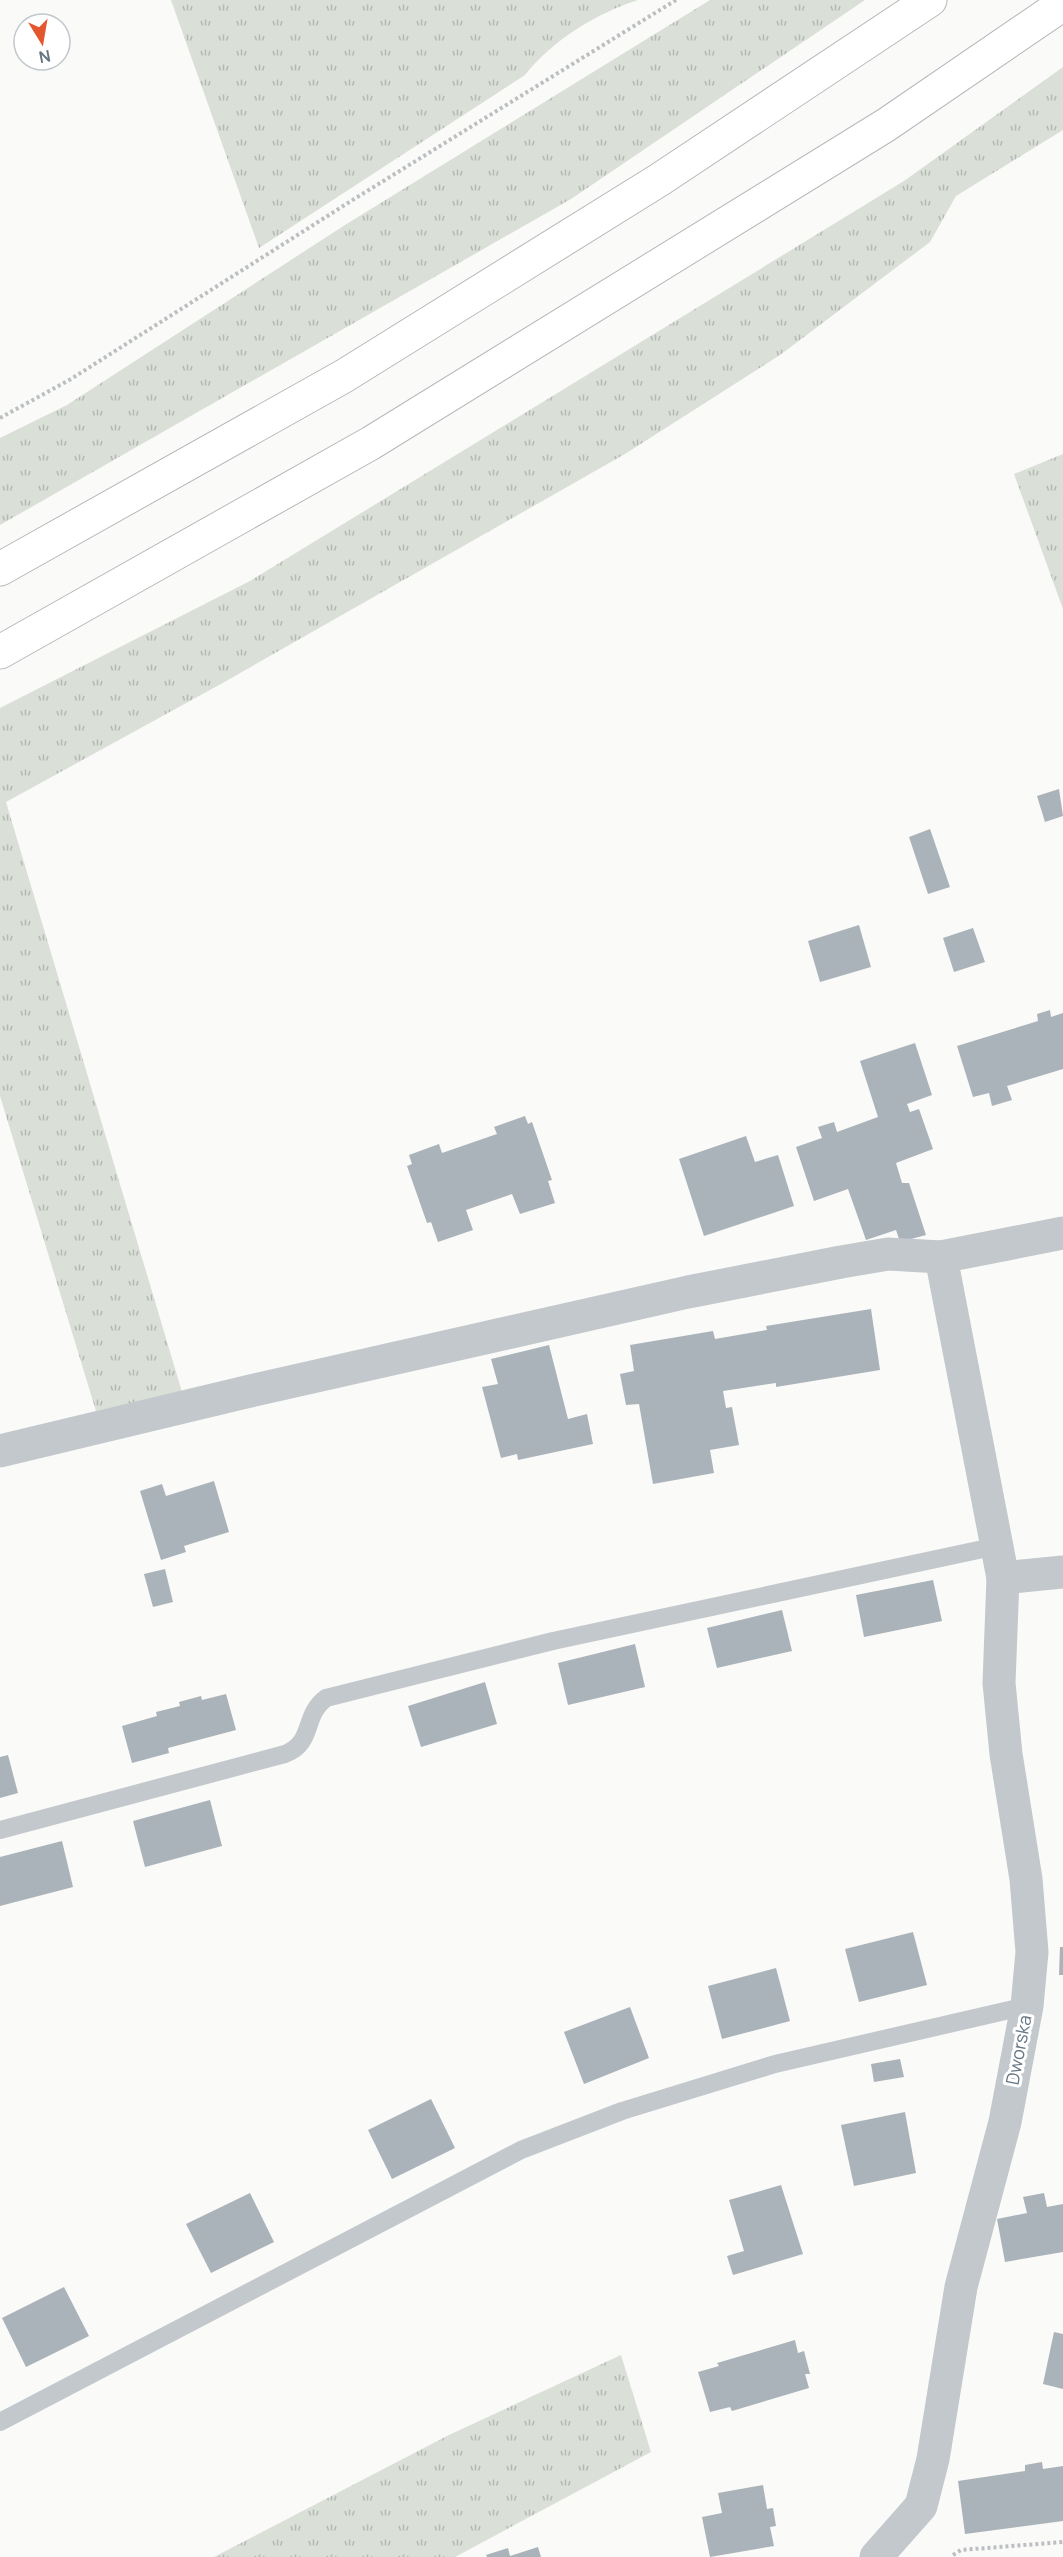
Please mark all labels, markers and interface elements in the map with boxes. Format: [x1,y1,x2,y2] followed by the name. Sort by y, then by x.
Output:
[12,12,72,72] north arrow
[37,45,53,69] text: N
[999,2013,1037,2087] street label: Dworska

